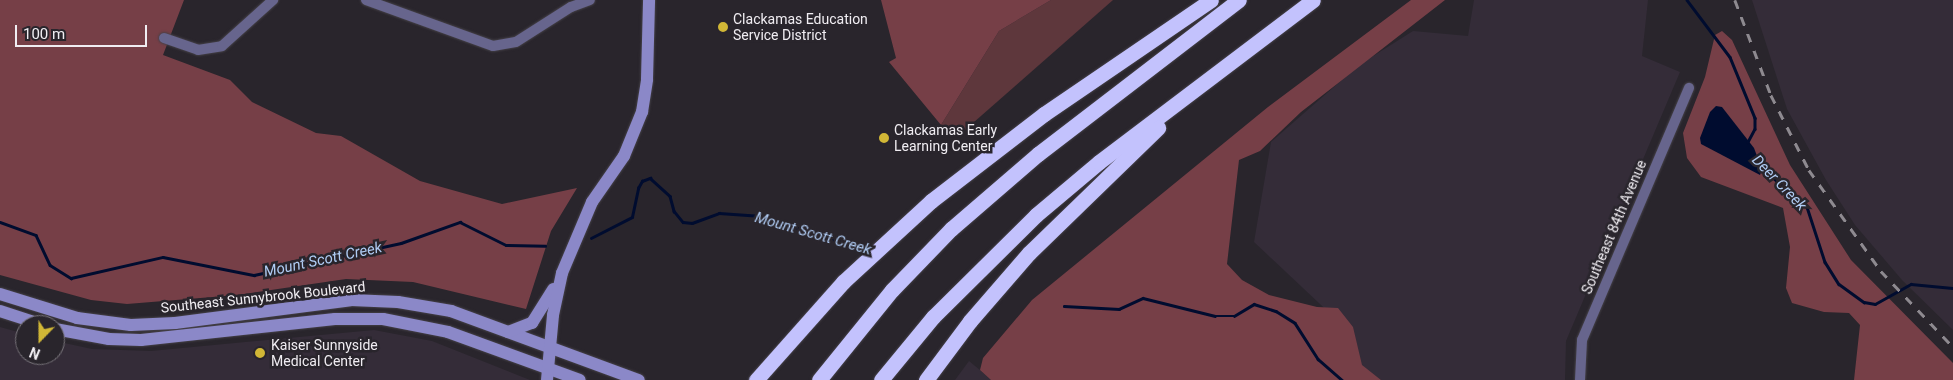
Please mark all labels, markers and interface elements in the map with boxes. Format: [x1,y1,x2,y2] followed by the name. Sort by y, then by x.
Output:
[733,11,868,44] place label: Clackamas Education Service District
[18,15,150,47] scale bar
[717,21,729,33] marker: Clackamas Education Service District
[23,25,65,43] text: 100 m
[894,122,997,154] place label: Clackamas Early Learning Center
[878,132,890,144] marker: Clackamas Early Learning Center
[1748,151,1810,215] water label: Deer Creek
[1578,157,1650,297] street label: Southeast 84th Avenue
[753,209,873,259] water label: Mount Scott Creek
[262,239,384,281] water label: Mount Scott Creek
[160,278,366,316] street label: Southeast Sunnybrook Boulevard
[15,315,65,365] north arrow
[271,337,378,370] place label: Kaiser Sunnyside Medical Center
[27,344,42,362] text: N
[253,346,267,360] marker: Kaiser Sunnyside Medical Center

